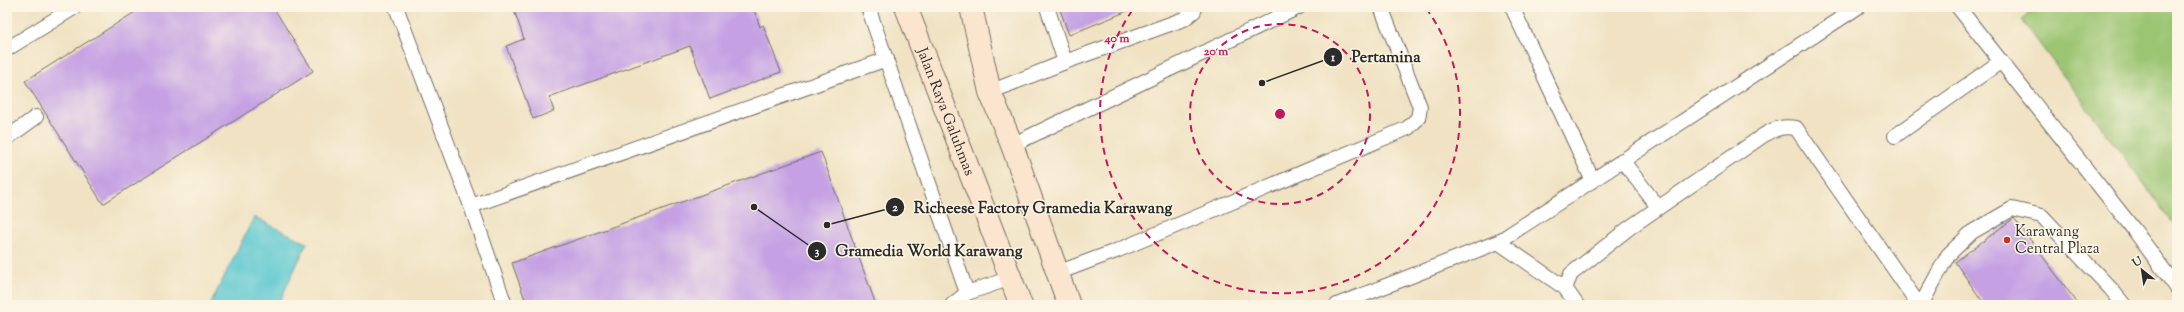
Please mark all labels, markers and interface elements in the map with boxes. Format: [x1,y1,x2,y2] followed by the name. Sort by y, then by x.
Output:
[1104,30,1129,48] text: 40 m
[1204,43,1228,61] text: 20 m
[1323,43,1428,71] callout: Pertamina
[910,44,979,179] street label: Jalan Raya Galuhmas
[1351,47,1421,70] text: Pertamina
[1330,49,1336,67] text: 1
[1273,107,1287,121] centre of rings
[885,193,1180,221] callout: Richeese Factory Gramedia Karawang
[914,198,1173,221] text: Richeese Factory Gramedia Karawang
[892,199,898,217] text: 2
[2015,222,2100,260] place label: Karawang Central Plaza
[2002,235,2012,245] marker: Karawang Central Plaza
[807,237,1030,265] callout: Gramedia World Karawang
[835,241,1023,264] text: Gramedia World Karawang
[815,243,820,261] text: 3
[2122,250,2162,290] north arrow
[2129,253,2145,272] text: U

